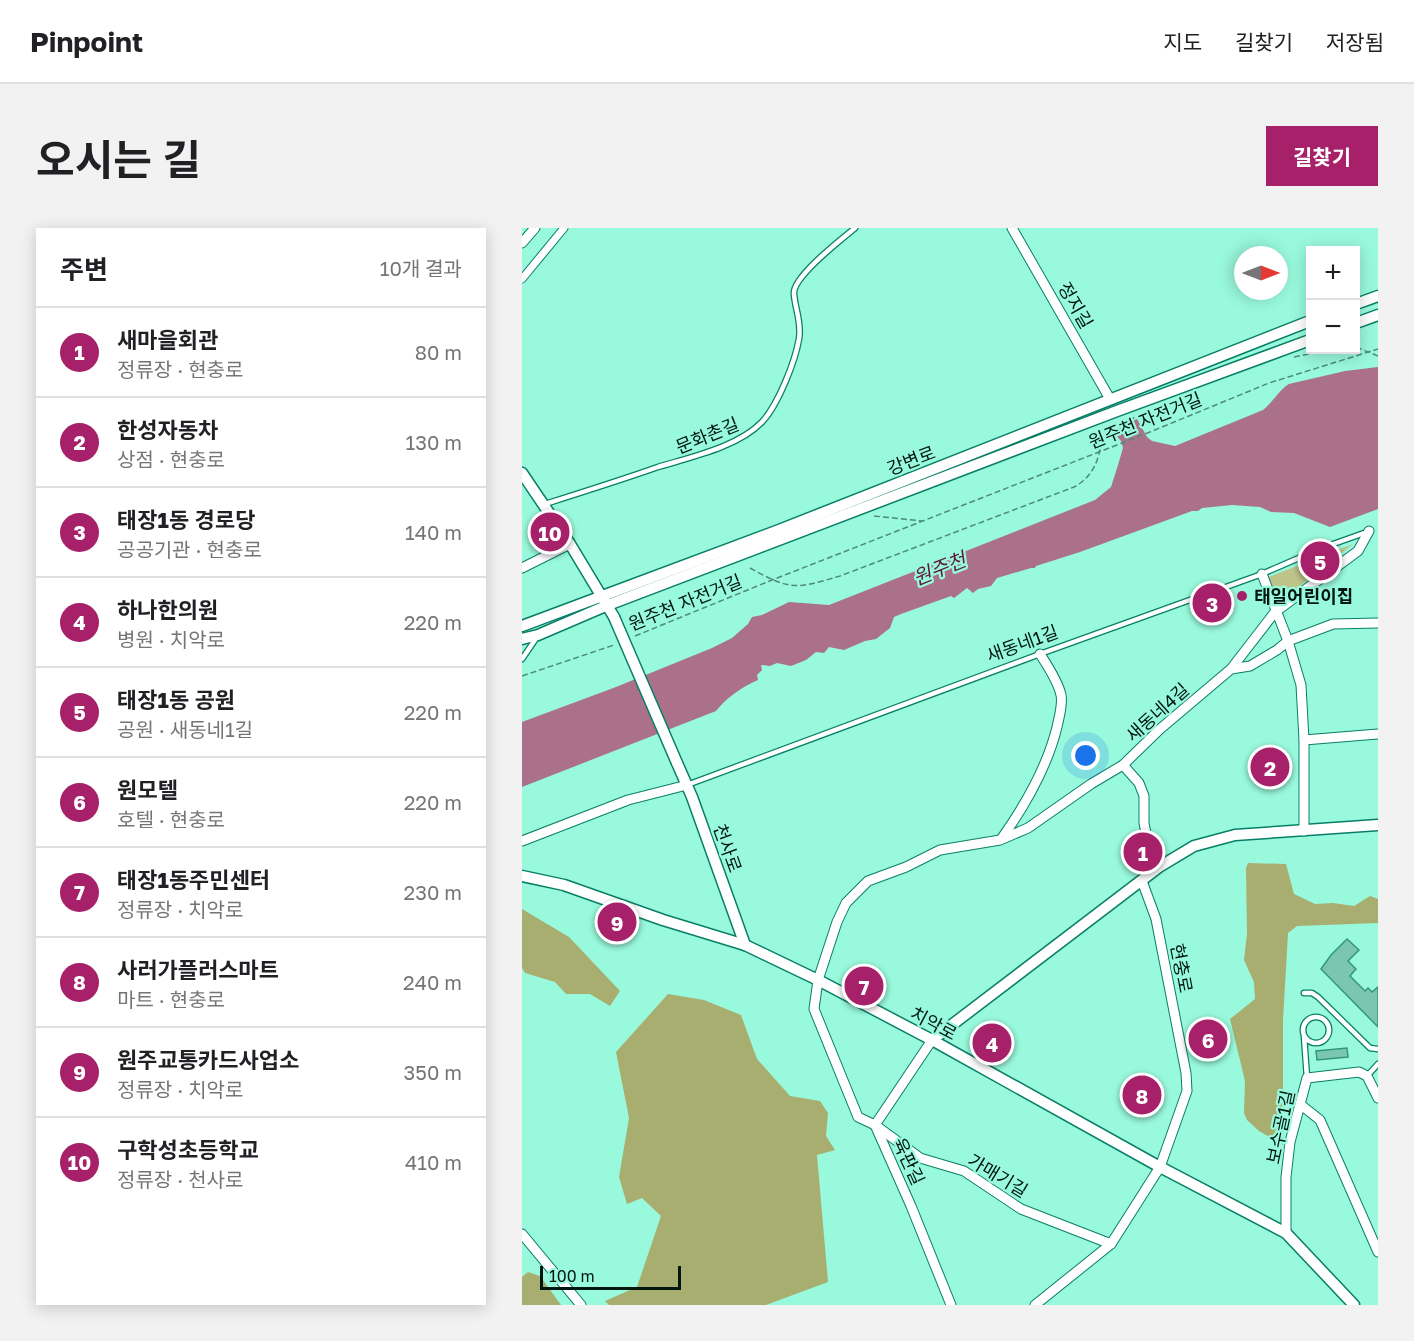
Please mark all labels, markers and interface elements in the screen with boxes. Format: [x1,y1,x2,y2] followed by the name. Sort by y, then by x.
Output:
[30,25,143,58] text: Pinpoint
[1163,29,1202,55] text: 지도
[1235,29,1293,55] text: 길찾기
[1326,29,1384,55] text: 저장됨
[1266,126,1378,186] button: 길찾기
[36,134,201,184] text: 오시는 길
[1234,246,1288,300] north arrow
[1306,246,1360,354] map controls
[1306,246,1360,300] button: +
[60,254,108,285] text: 주변
[380,256,462,280] text: 10개 결과
[1054,278,1098,332] street label: 정지길
[1306,300,1360,354] button: −
[117,326,218,353] text: 새마을회관
[74,340,85,364] text: 1
[415,340,462,364] text: 80 m
[117,357,243,381] text: 정류장 · 현충로
[1085,387,1205,453] street label: 원주천 자전거길
[672,412,742,458] street label: 문화촌길
[117,416,218,443] text: 한성자동차
[73,430,86,454] text: 2
[406,430,462,454] text: 130 m
[884,441,938,479] street label: 강변로
[117,447,225,471] text: 상점 · 현충로
[117,506,255,533] text: 태장1동 경로당
[531,510,570,554] pin: 10
[73,520,86,544] text: 3
[405,520,462,544] text: 140 m
[117,537,262,561] text: 공공기관 · 현충로
[1300,538,1340,584] pin: 5
[909,546,971,589] water label: 원주천
[625,569,745,635] street label: 원주천 자전거길
[1192,580,1232,626] pin: 3
[1254,585,1353,607] place label: 태일어린이집
[1235,589,1249,603] marker: 태일어린이집
[117,596,218,623] text: 하나한의원
[73,610,86,634] text: 4
[404,610,462,634] text: 220 m
[983,620,1061,666] street label: 새동네1길
[117,627,225,651] text: 병원 · 치악로
[1121,678,1193,746] street label: 새동네4길
[117,686,235,713] text: 태장1동 공원
[73,700,86,724] text: 5
[404,700,462,724] text: 220 m
[117,717,253,741] text: 공원 · 새동네1길
[1071,741,1100,770] your location
[1250,744,1290,790] pin: 2
[117,776,178,803] text: 원모텔
[73,790,86,814] text: 6
[404,790,462,814] text: 220 m
[117,807,225,831] text: 호텔 · 현충로
[709,821,747,875] street label: 천사로
[1124,830,1162,874] pin: 1
[117,866,270,893] text: 태장1동주민센터
[74,880,85,904] text: 7
[404,880,462,904] text: 230 m
[117,897,243,921] text: 정류장 · 치악로
[598,900,637,944] pin: 9
[1166,942,1198,994] street label: 현충로
[117,956,279,983] text: 사러가플러스마트
[844,964,884,1008] pin: 7
[73,970,86,994] text: 8
[403,970,462,994] text: 240 m
[117,987,225,1011] text: 마트 · 현충로
[907,1002,961,1044] street label: 치악로
[1188,1016,1228,1062] pin: 6
[972,1020,1012,1066] pin: 4
[117,1046,299,1073] text: 원주교통카드사업소
[73,1060,86,1084] text: 9
[404,1060,462,1084] text: 350 m
[1122,1072,1162,1118] pin: 8
[117,1077,243,1101] text: 정류장 · 치악로
[1261,1088,1299,1166] street label: 보수골1길
[889,1134,929,1188] street label: 육판길
[117,1136,259,1163] text: 구학성초등학교
[964,1149,1032,1201] street label: 가매기길
[68,1150,91,1174] text: 10
[405,1150,462,1174] text: 410 m
[117,1167,243,1191] text: 정류장 · 천사로
[540,1263,681,1290] scale bar
[549,1266,595,1286] text: 100 m

